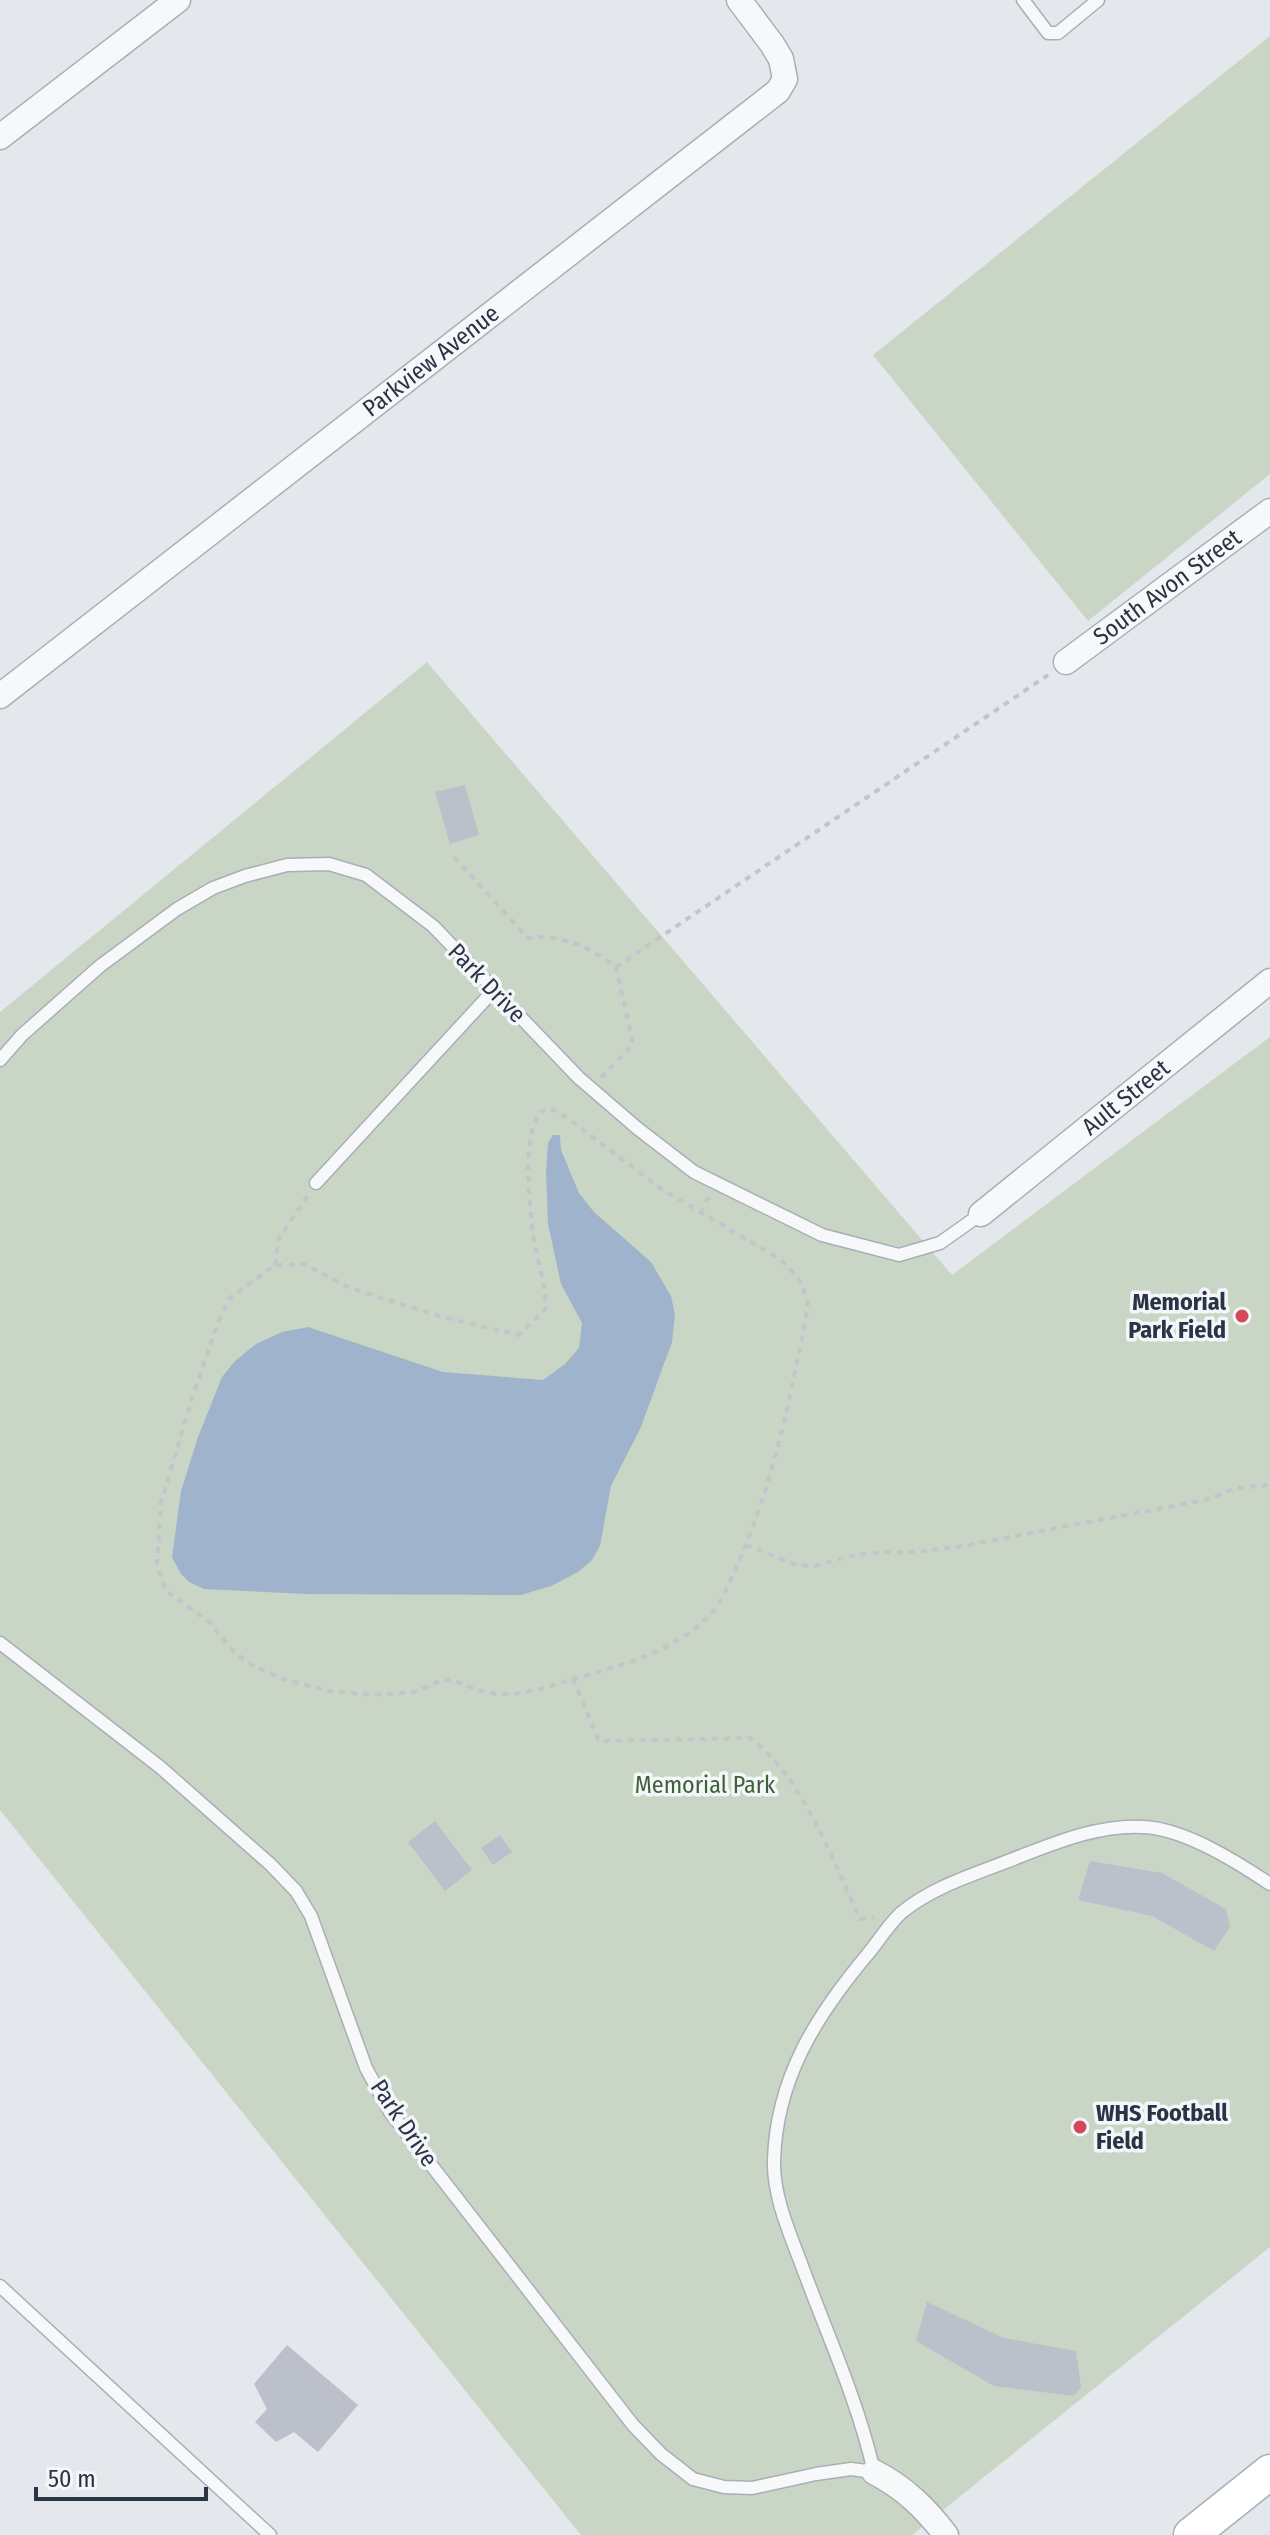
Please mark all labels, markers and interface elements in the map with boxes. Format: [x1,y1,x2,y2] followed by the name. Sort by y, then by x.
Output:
[357,299,505,422] street label: Parkview Avenue
[1088,523,1247,651] street label: South Avon Street
[443,938,531,1028] street label: Park Drive
[1076,1054,1175,1141] street label: Ault Street
[1128,1288,1226,1344] place label: Memorial Park Field
[1233,1307,1251,1325] marker: Memorial Park Field
[635,1771,776,1799] park label: Memorial Park
[365,2074,443,2172] street label: Park Drive
[1096,2099,1228,2155] place label: WHS Football Field
[1071,2118,1089,2136] marker: WHS Football Field
[36,2451,206,2501] scale bar
[48,2465,96,2493] text: 50 m

